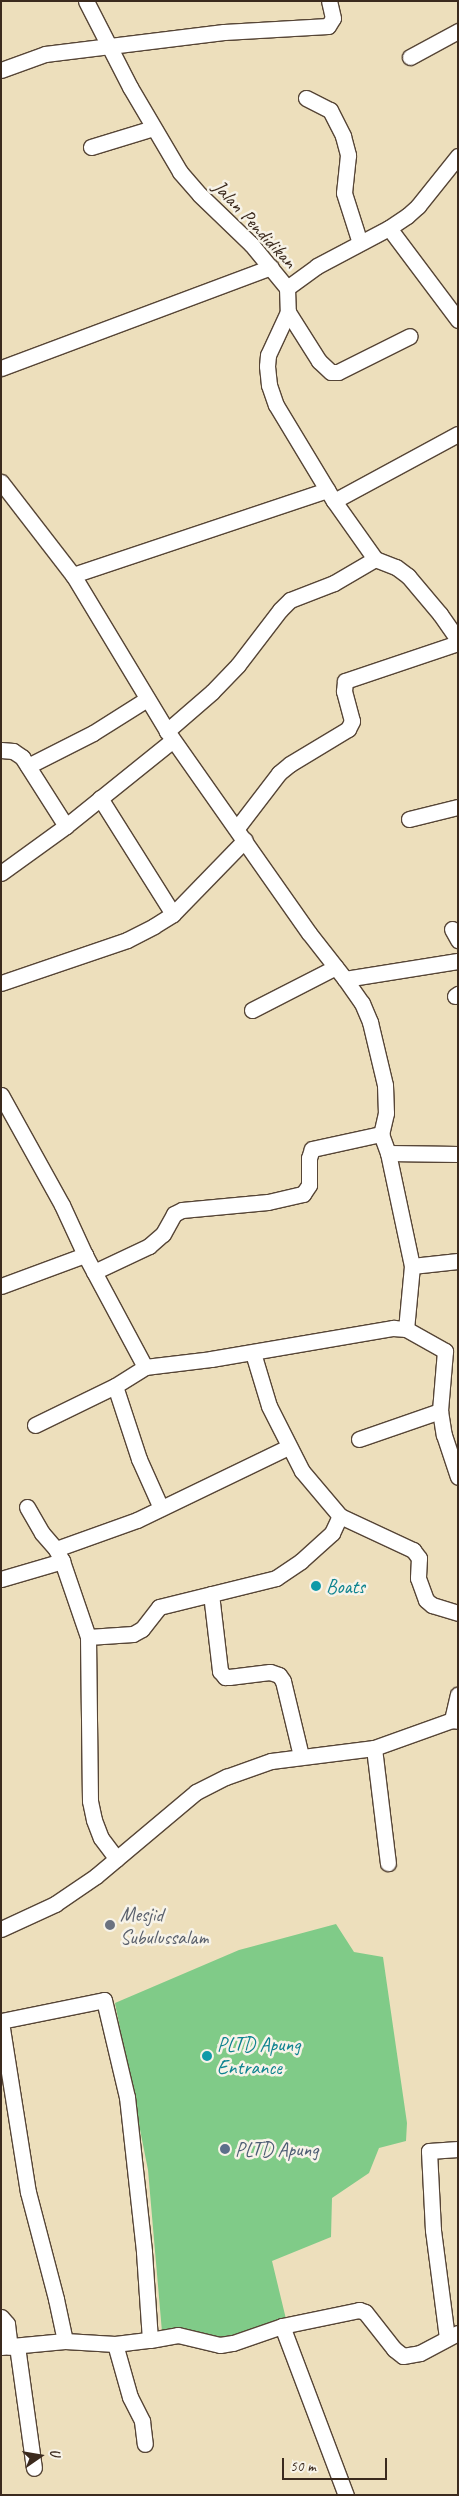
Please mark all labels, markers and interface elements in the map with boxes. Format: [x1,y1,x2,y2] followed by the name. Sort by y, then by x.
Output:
[208,175,302,273] street label: Jalan Pendidikan
[326,1574,365,1598] place label: Boats
[310,1580,322,1592] marker: Boats
[120,1902,208,1949] place label: Mesjid Subulussalam
[104,1919,116,1931] marker: Mesjid Subulussalam
[217,2032,300,2079] place label: PLTD Apung Entrance
[201,2050,213,2062] marker: PLTD Apung Entrance
[235,2137,318,2161] place label: PLTD Apung
[219,2143,231,2155] marker: PLTD Apung
[15,2431,65,2481] north arrow
[46,2447,64,2458] text: U
[284,2448,389,2480] scale bar
[290,2457,316,2476] text: 50 m

